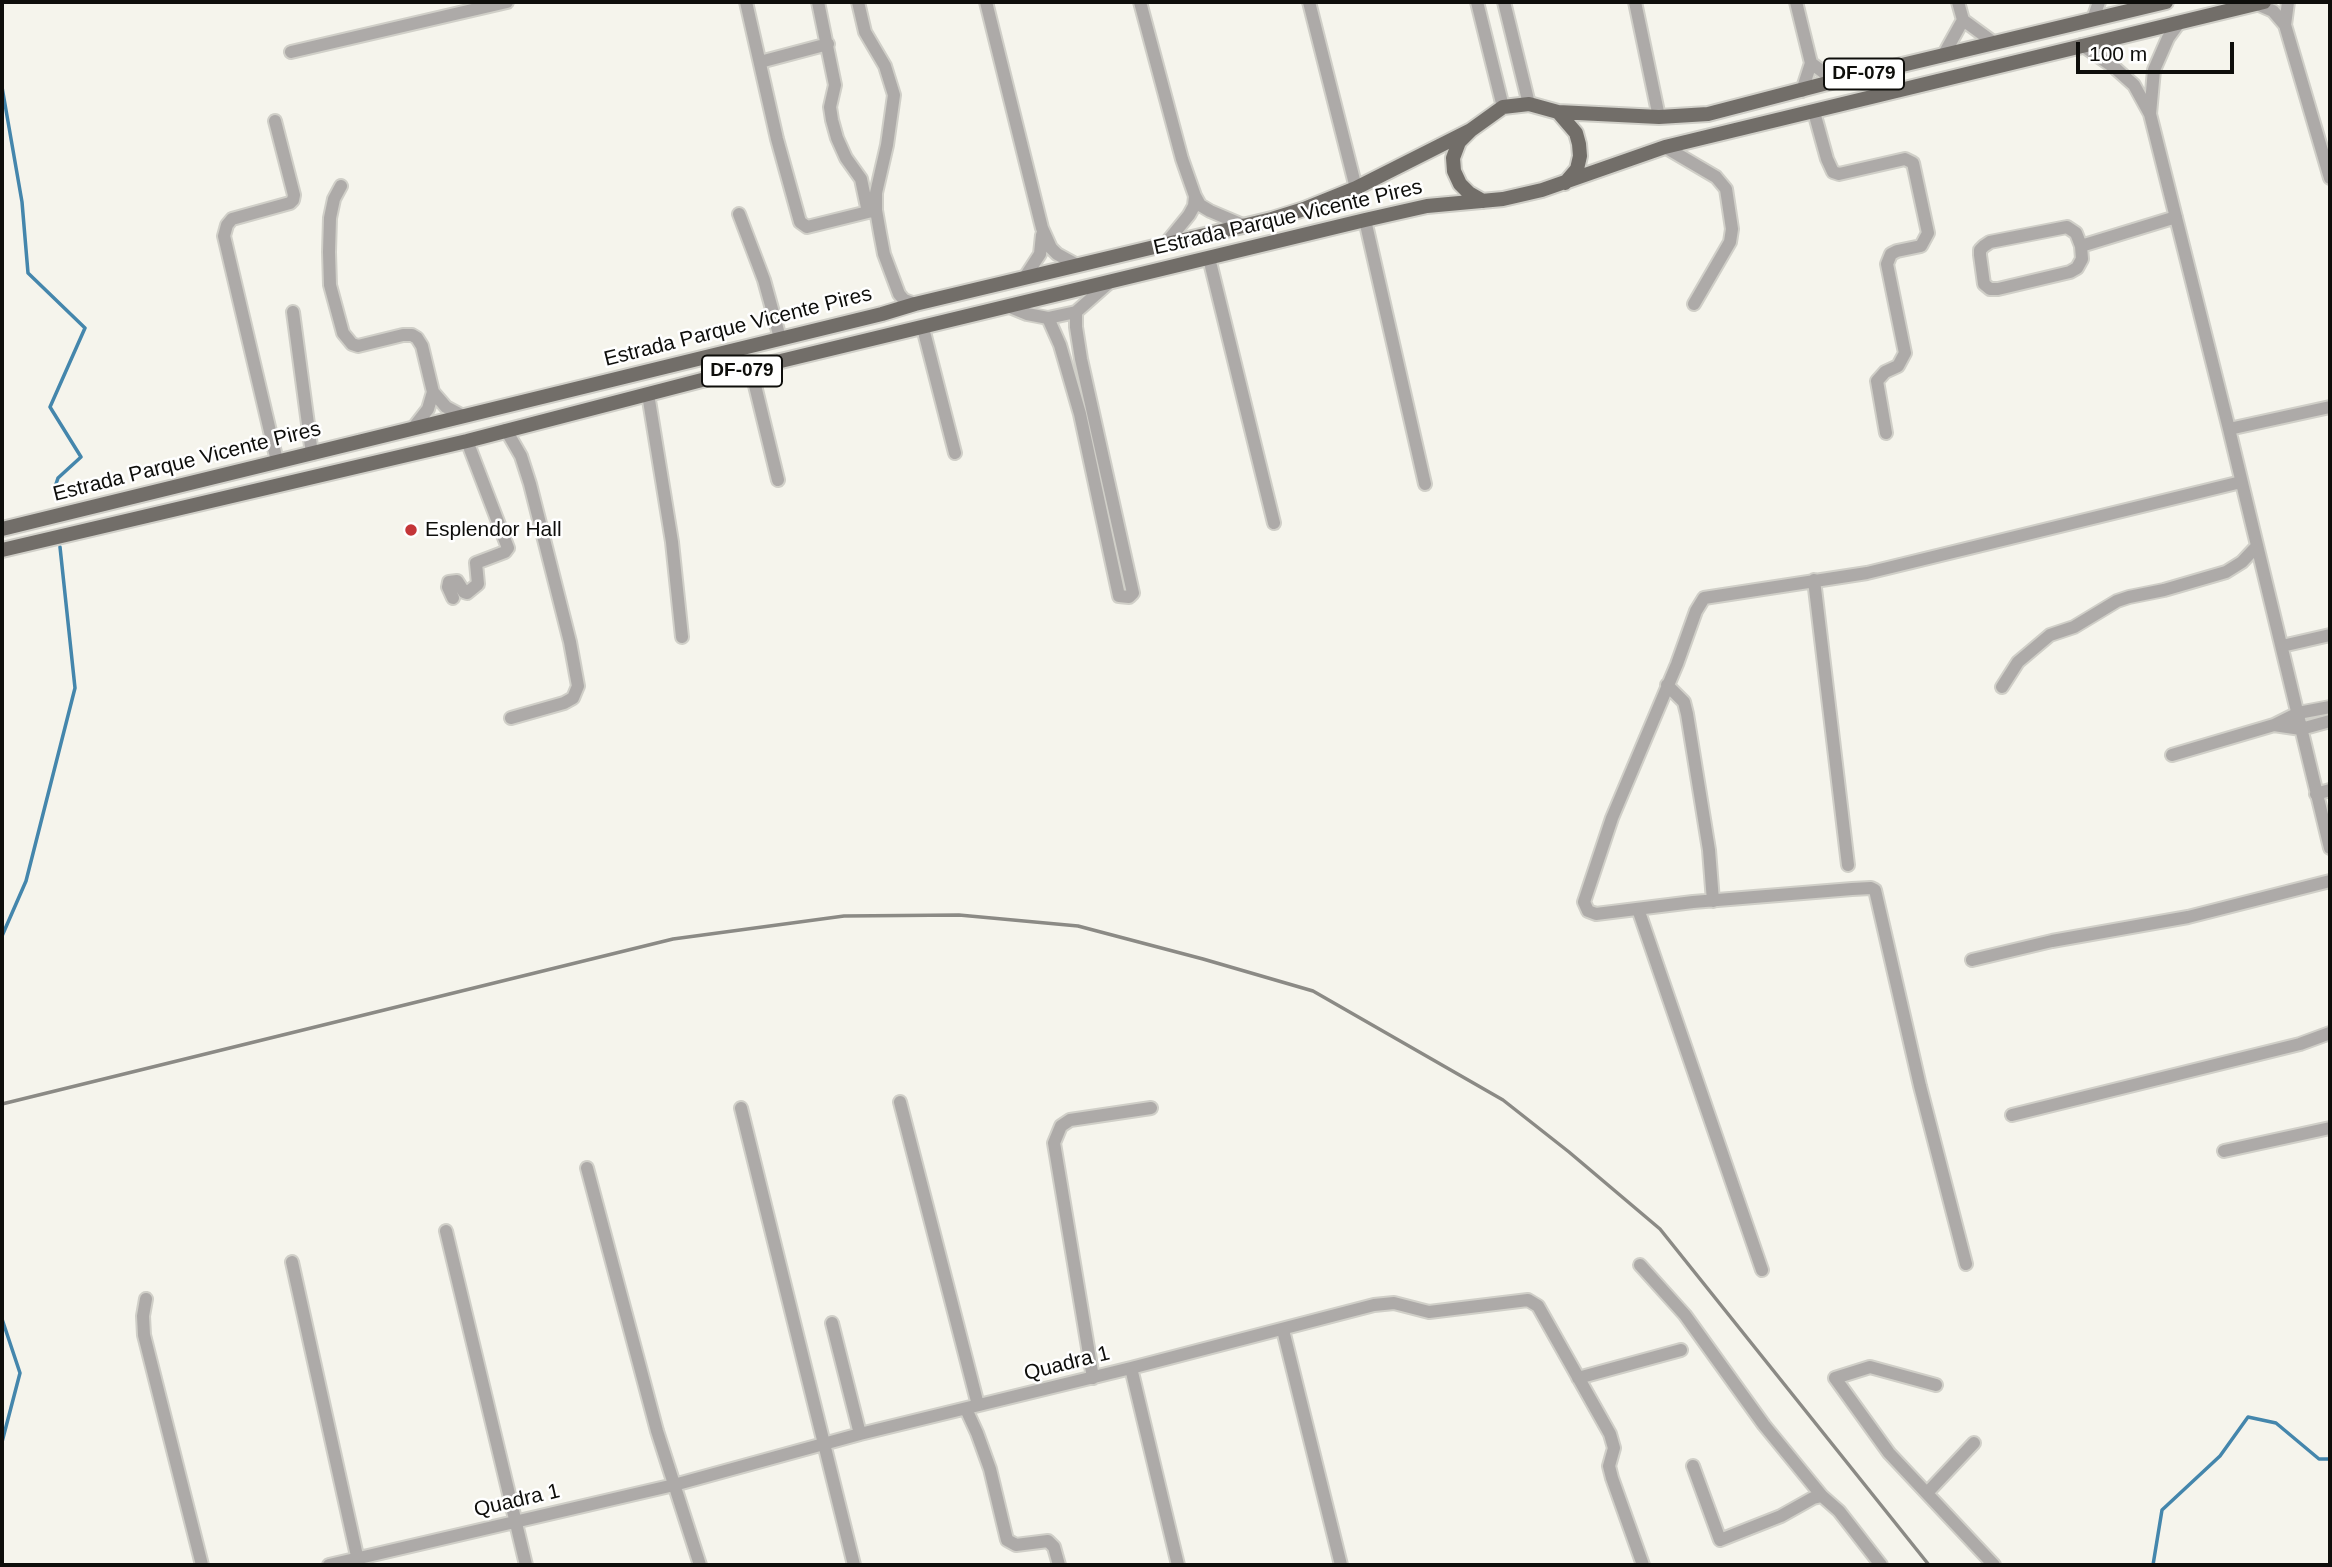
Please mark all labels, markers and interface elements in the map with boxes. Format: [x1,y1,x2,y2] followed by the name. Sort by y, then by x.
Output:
[2080,28,2238,72] scale bar
[2089,42,2147,65] text: 100 m
[1824,58,1904,90] road number: DF-079
[1151,175,1425,261] street label: Estrada Parque Vicente Pires
[601,281,875,373] street label: Estrada Parque Vicente Pires
[702,356,782,386] road number: DF-079
[50,416,324,508] street label: Estrada Parque Vicente Pires
[425,517,562,543] place label: Esplendor Hall
[403,522,419,538] marker: Esplendor Hall
[1021,1341,1113,1387] street label: Quadra 1
[472,1479,562,1523] street label: Quadra 1

